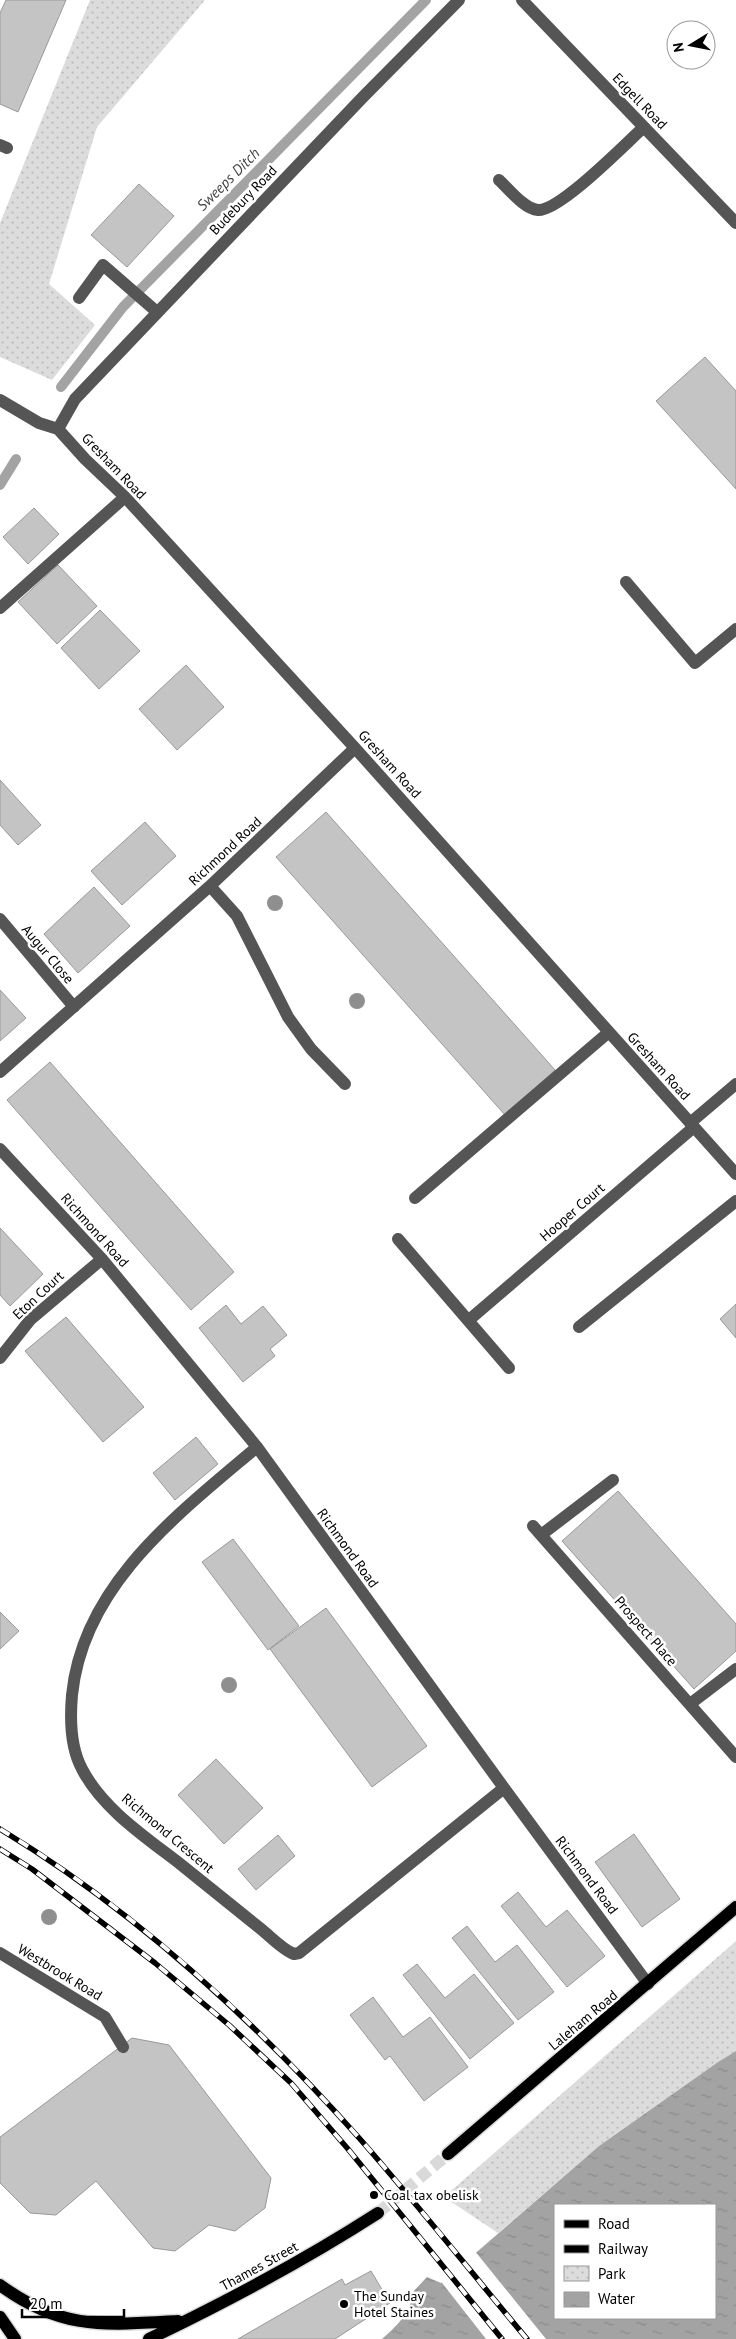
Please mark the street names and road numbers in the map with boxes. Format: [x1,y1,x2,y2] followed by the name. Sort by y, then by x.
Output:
[609,69,671,133] street label: Edgell Road
[205,162,281,238] street label: Budebury Road
[78,429,150,503] street label: Gresham Road
[355,726,425,802] street label: Gresham Road
[185,813,265,889] street label: Richmond Road
[18,921,78,987] street label: Augur Close
[624,1028,694,1104] street label: Gresham Road
[536,1179,608,1245] street label: Hooper Court
[57,1189,133,1271] street label: Richmond Road
[9,1267,68,1323] street label: Eton Court
[313,1505,383,1591] street label: Richmond Road
[611,1592,681,1670] street label: Prospect Place
[118,1789,218,1877] street label: Richmond Crescent
[552,1832,622,1918] street label: Richmond Road
[14,1940,106,2004] street label: Westbrook Road
[545,1986,621,2054] street label: Laleham Road
[217,2237,301,2295] street label: Thames Street

